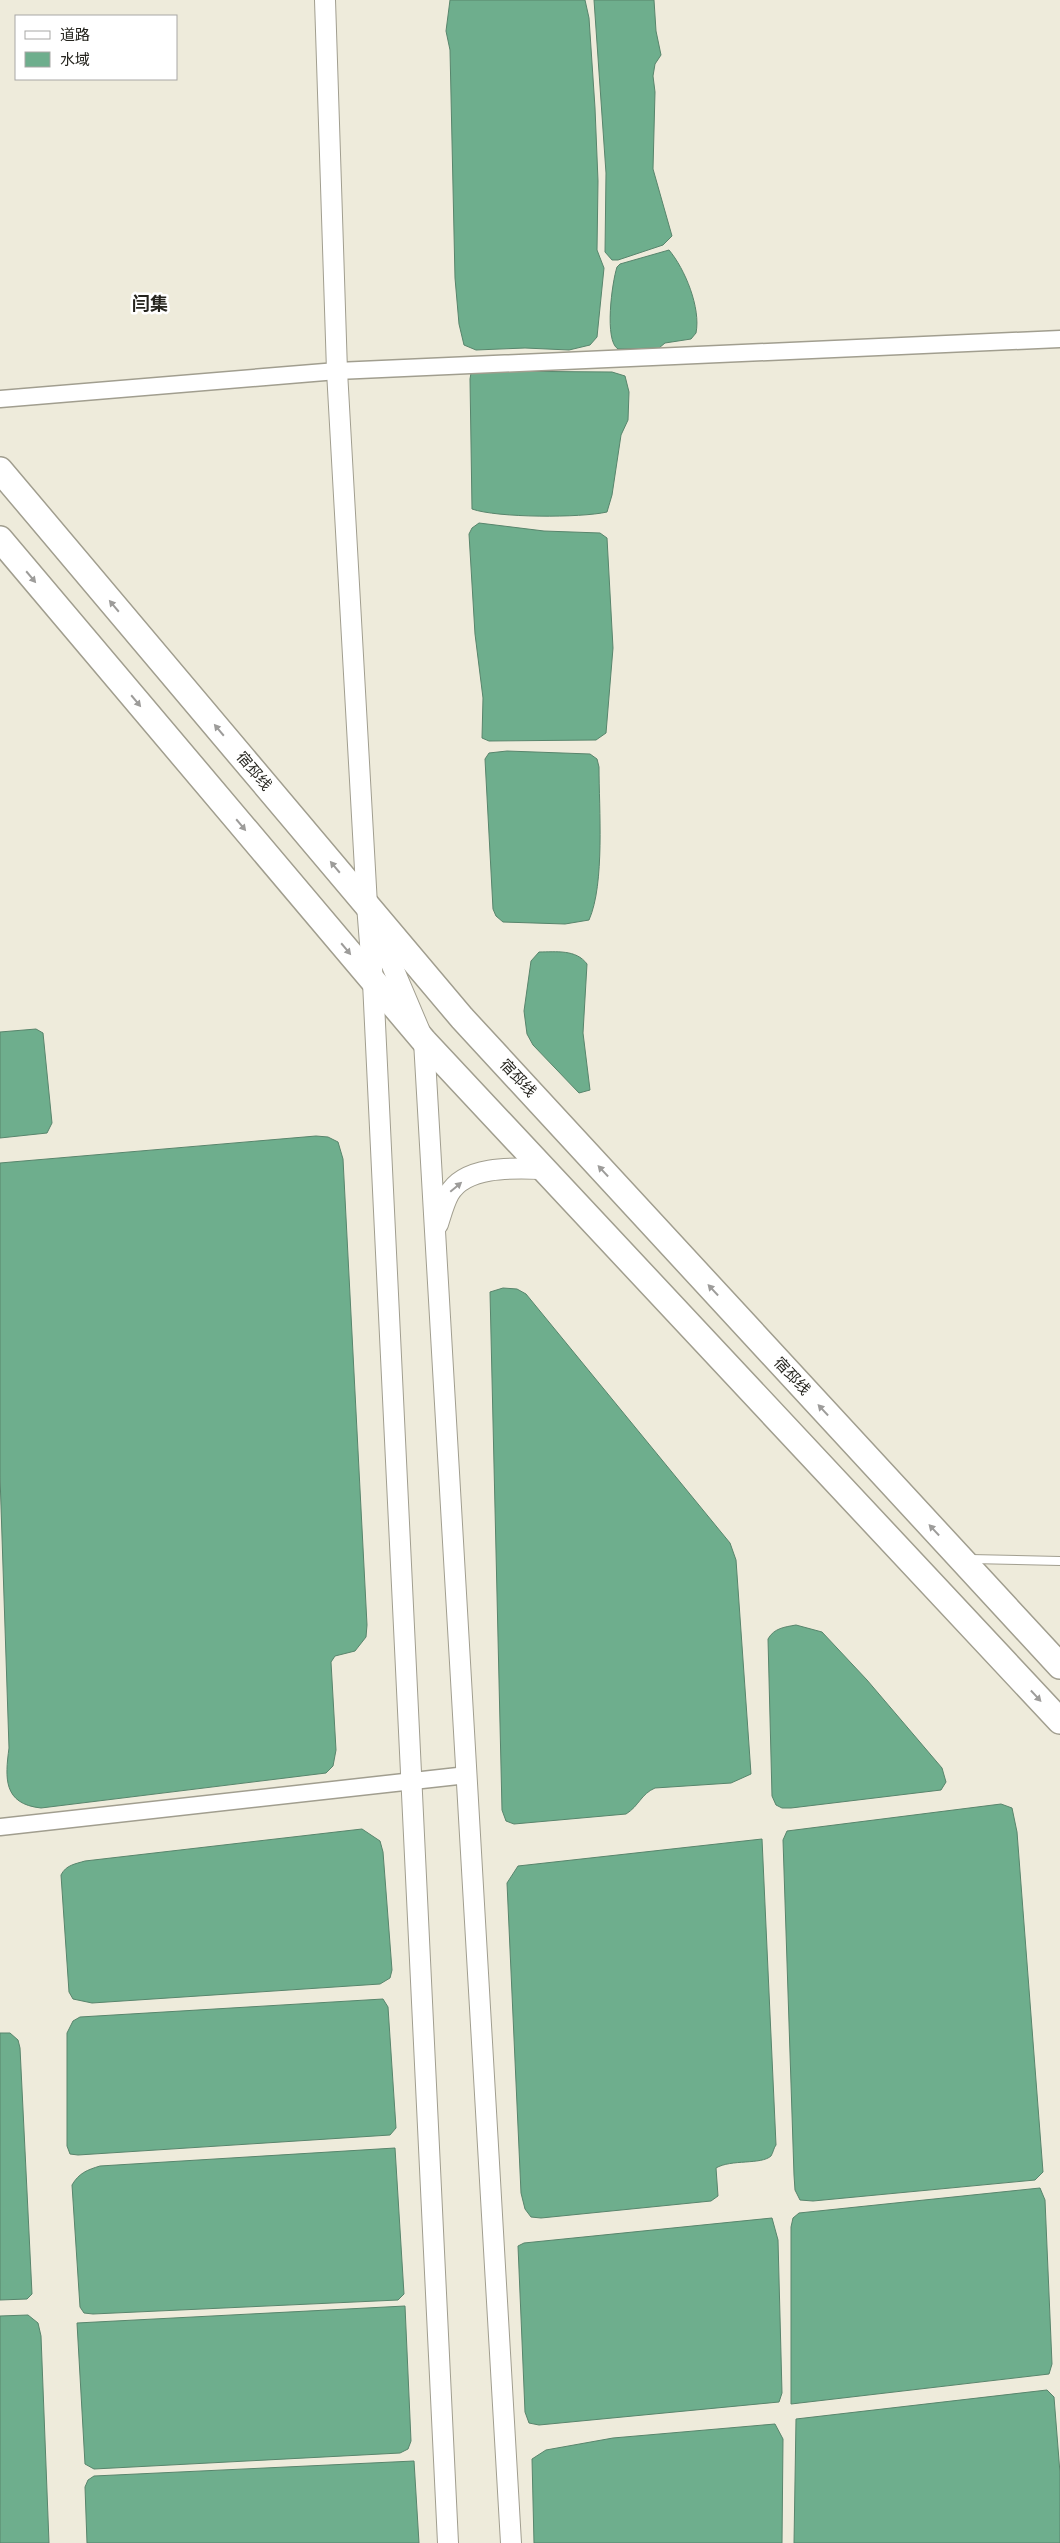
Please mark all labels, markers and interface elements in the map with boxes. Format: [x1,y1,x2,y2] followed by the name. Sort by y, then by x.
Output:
[15,15,178,80] legend
[60,27,90,43] text: 道路
[60,52,90,68] text: 水域
[132,294,168,314] district label: 闫集
[26,570,37,583] one-way arrow
[109,599,120,612] one-way arrow
[131,694,142,707] one-way arrow
[214,723,225,736] one-way arrow
[233,749,275,793] street label: 宿邳线
[235,819,246,831] one-way arrow
[330,861,341,874] one-way arrow
[340,942,351,955] one-way arrow
[497,1056,539,1100] street label: 宿邳线
[597,1165,609,1177] one-way arrow
[449,1182,462,1193] one-way arrow
[707,1285,719,1297] one-way arrow
[771,1354,813,1398] street label: 宿邳线
[818,1404,829,1416] one-way arrow
[928,1523,939,1536] one-way arrow
[1030,1689,1042,1701] one-way arrow

